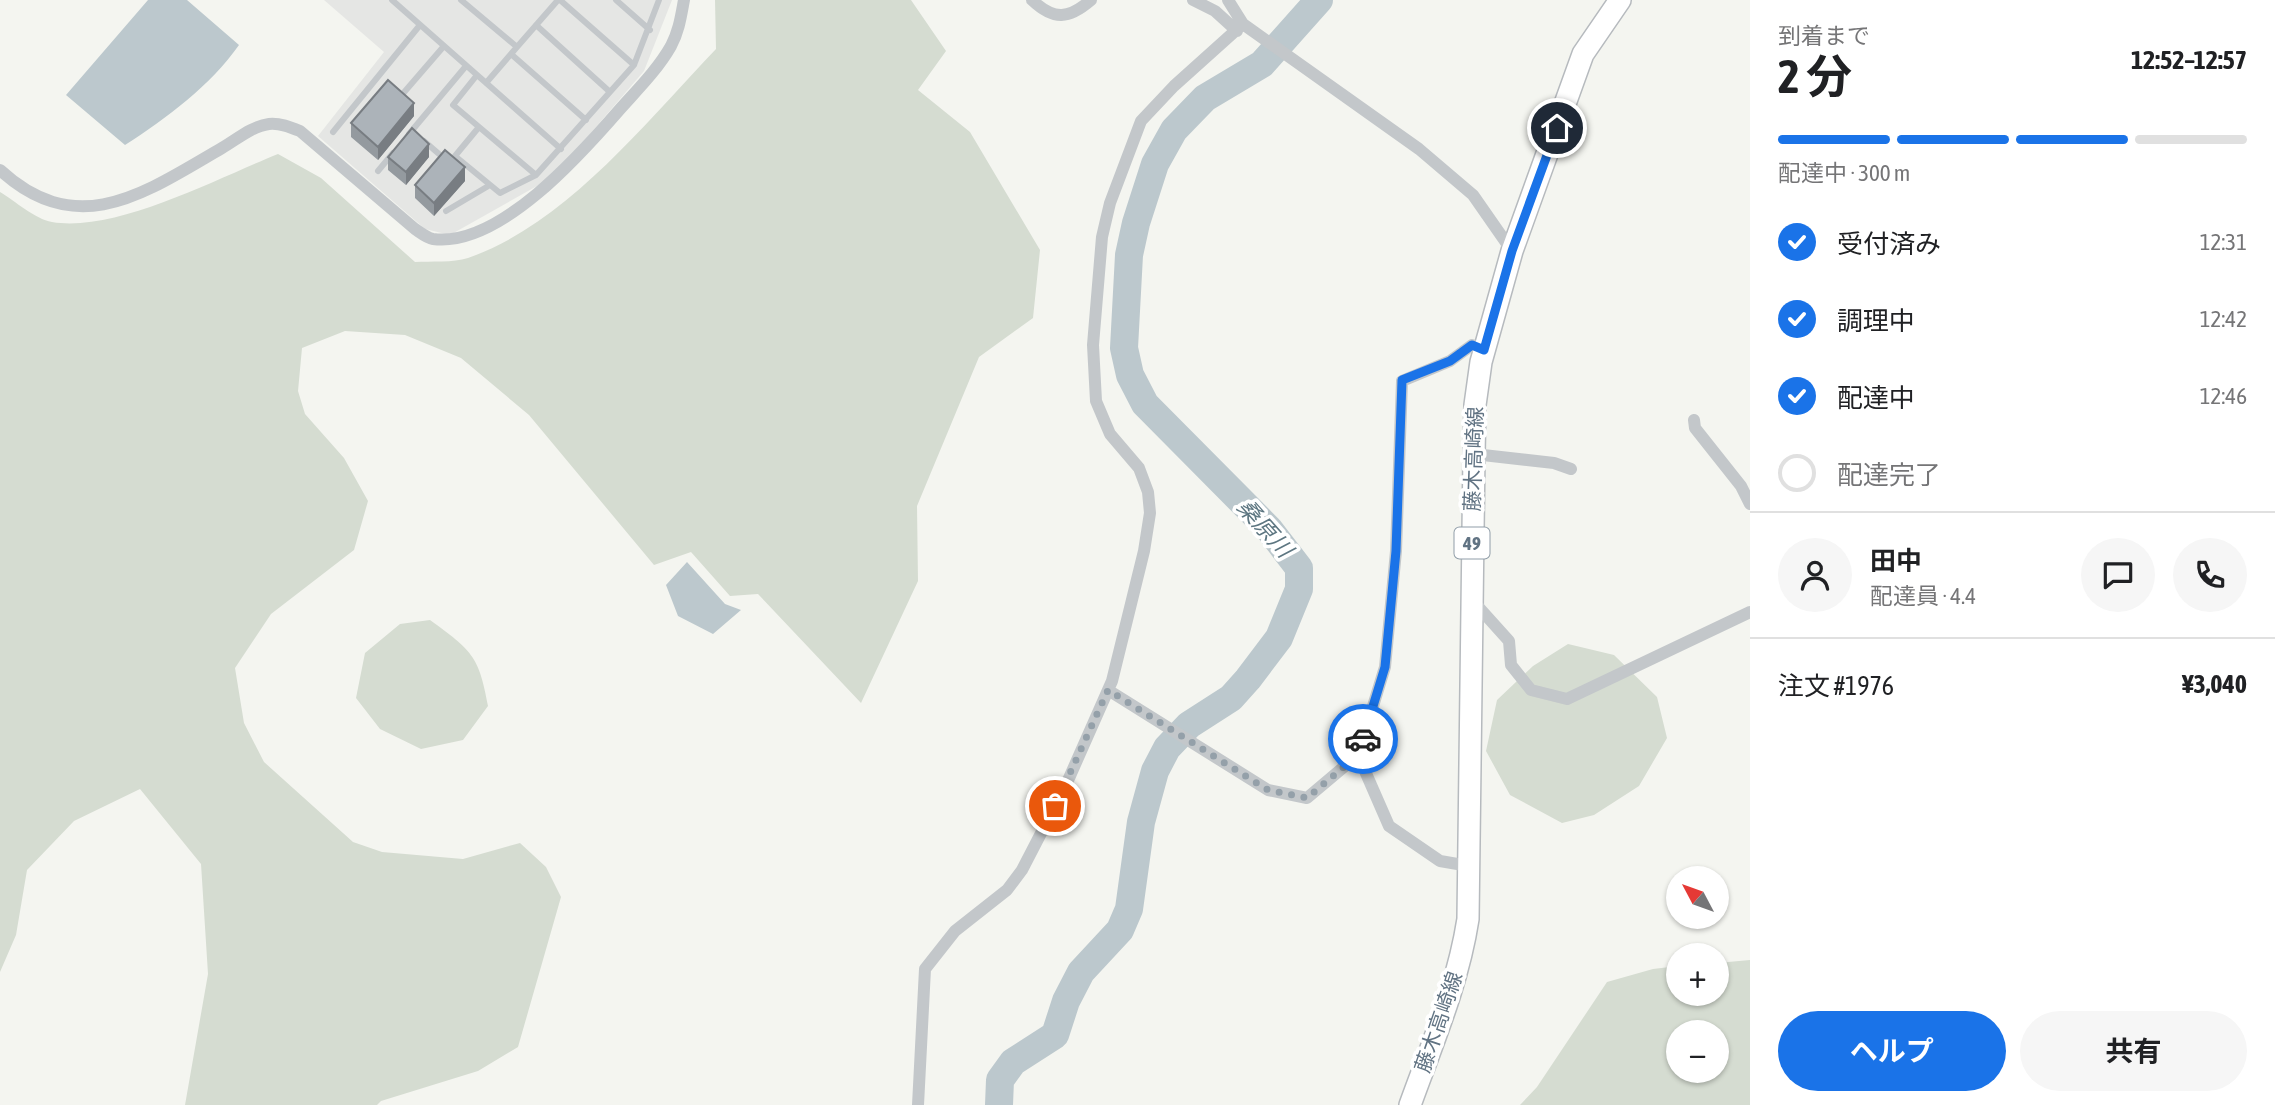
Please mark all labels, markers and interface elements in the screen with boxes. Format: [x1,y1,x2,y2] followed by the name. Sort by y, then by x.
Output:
[1778,23,1870,49] text: 到着まで
[2131,45,2247,75] text: 12:52–12:57
[1778,50,1852,103] text: 2 分
[1527,98,1587,158] pin
[1538,109,1576,147] icon: home
[1778,160,1910,186] text: 配達中 · 300 m
[1778,223,1816,261] icon: check
[1837,229,1941,259] text: 受付済み
[2200,229,2247,255] text: 12:31
[1778,300,1816,338] icon: check
[1837,306,1915,336] text: 調理中
[2200,306,2247,332] text: 12:42
[1778,377,1816,415] icon: check
[1837,383,1915,413] text: 配達中
[2200,383,2247,409] text: 12:46
[1459,406,1487,512] street label: 藤木高崎線
[1837,460,1941,490] text: 配達完了
[1232,494,1300,565] water label: 桑原川
[1454,528,1490,558] road number: 49
[1778,538,1852,612] button: person
[2081,538,2155,612] button: chat
[2173,538,2247,612] button: phone
[1870,546,1922,576] text: 田中
[1870,583,1976,609] text: 配達員 · 4.4
[2182,669,2247,699] text: ¥3,040
[1778,671,1894,701] text: 注文 #1976
[1328,704,1398,774] courier
[1344,720,1382,758] icon: car
[1025,776,1085,836] pin
[1036,787,1074,825] icon: bag
[1666,866,1729,929] north arrow
[1666,866,1729,1083] map controls
[1666,943,1729,1006] button: +
[1410,968,1466,1075] street label: 藤木高崎線
[1778,1011,2006,1091] button: ヘルプ
[2020,1011,2247,1091] button: 共有
[1666,1020,1729,1083] button: −

